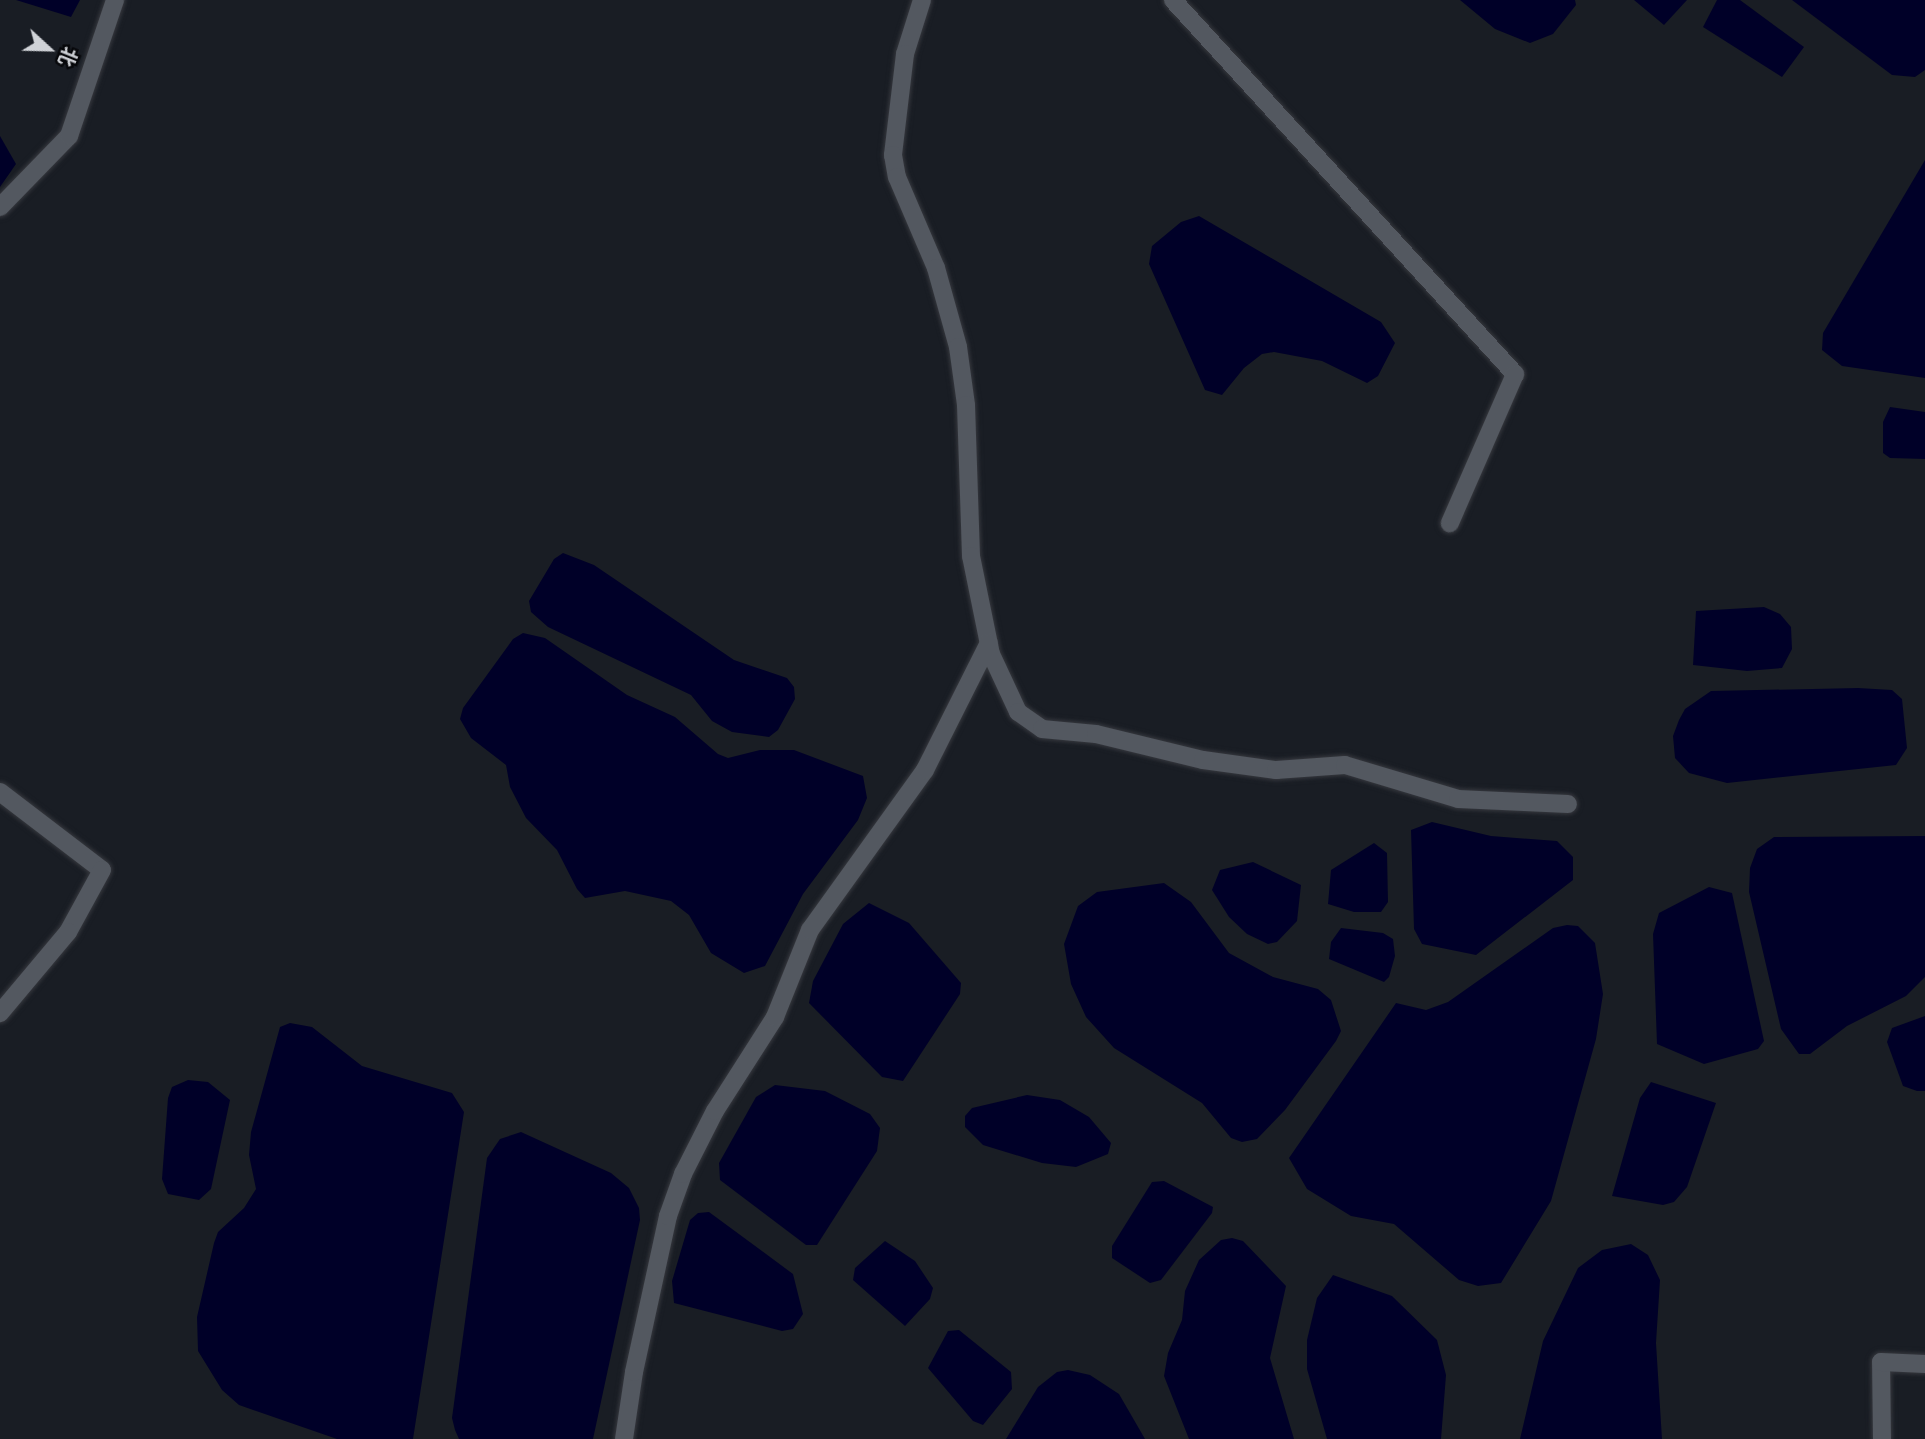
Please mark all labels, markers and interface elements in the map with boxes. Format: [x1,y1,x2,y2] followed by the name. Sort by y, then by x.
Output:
[14,14,84,84] north arrow
[55,44,82,70] text: 北

